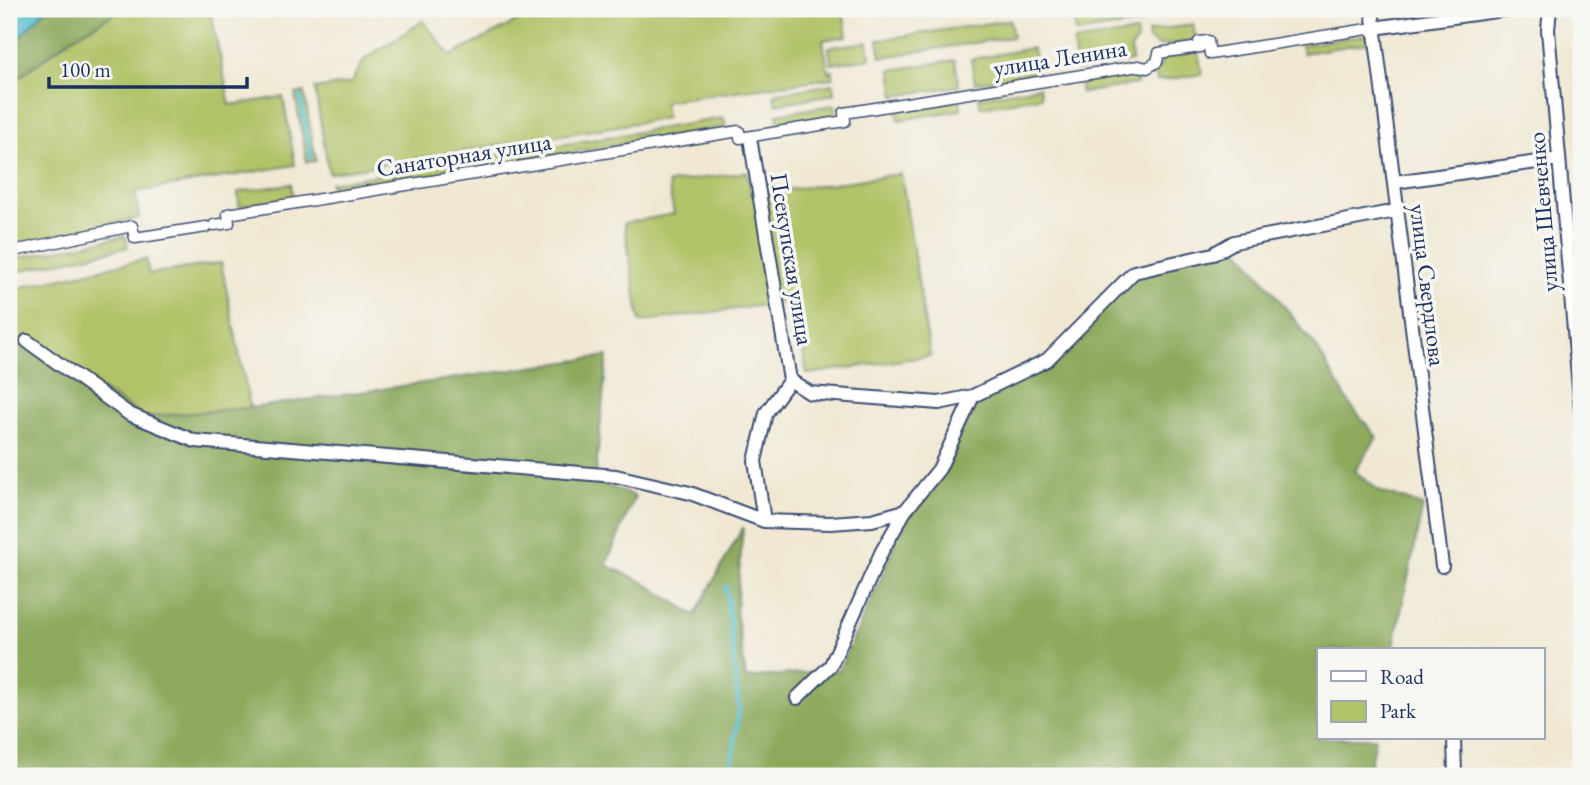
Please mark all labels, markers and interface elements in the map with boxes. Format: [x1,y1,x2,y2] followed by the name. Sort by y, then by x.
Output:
[991,32,1129,83] street label: улица Ленина
[49,46,247,90] scale bar
[60,56,111,83] text: 100 m
[374,125,554,184] street label: Санаторная улица
[1520,131,1565,293] street label: улица Шевченко
[764,170,821,348] street label: Псекупская улица
[1403,202,1454,368] street label: улица Свердлова
[1317,648,1544,740] legend
[1380,663,1424,690] text: Road
[1380,697,1417,724] text: Park

